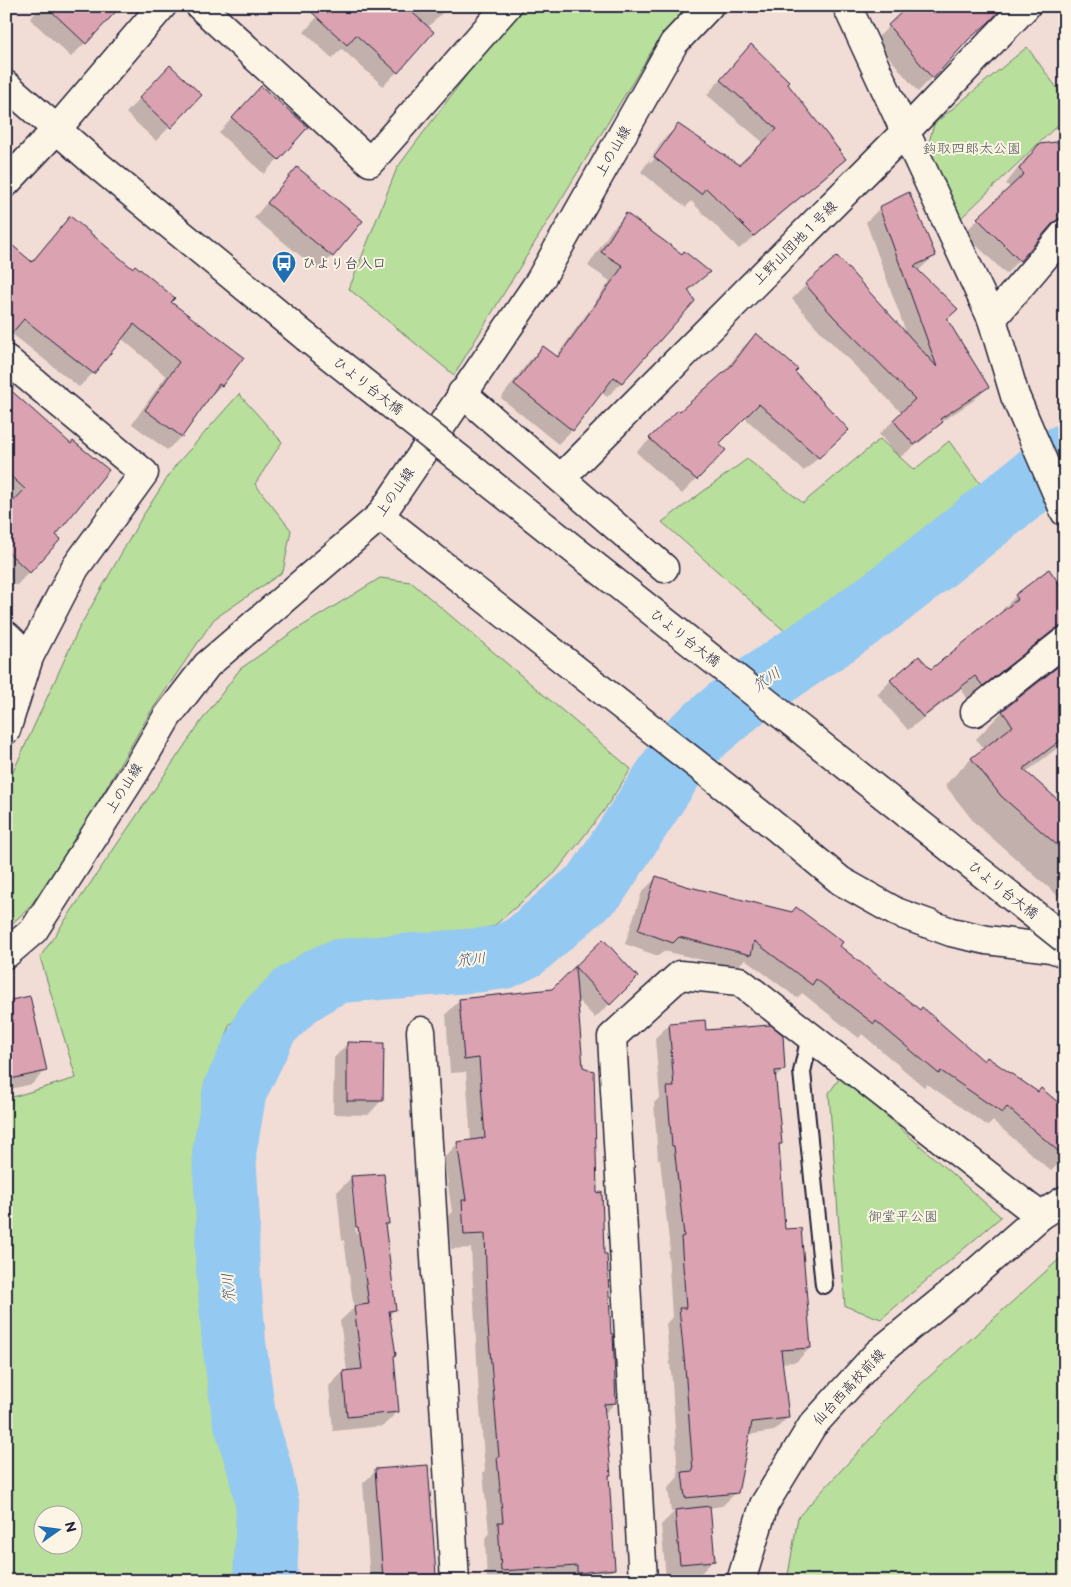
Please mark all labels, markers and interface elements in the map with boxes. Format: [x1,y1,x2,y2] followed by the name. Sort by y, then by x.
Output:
[592,123,634,179] street label: 上の山線
[923,140,1021,157] park label: 鈎取四郎太公園
[749,197,841,289] street label: 上野山団地１号線
[271,250,297,284] bus stop icon: ひより台入口
[302,255,386,272] place label: ひより台入口
[330,353,406,419] street label: ひより台大橋
[372,464,418,520] street label: 上の山線
[647,605,723,671] street label: ひより台大橋
[749,664,785,696] water label: 笊川
[102,760,146,816] street label: 上の山線
[965,857,1041,923] street label: ひより台大橋
[455,949,487,971] water label: 笊川
[868,1208,938,1225] park label: 御堂平公園
[218,1272,240,1304] water label: 笊川
[809,1345,889,1429] street label: 仙台西高校前線
[32,1504,82,1554] north arrow
[61,1520,80,1534] text: N

